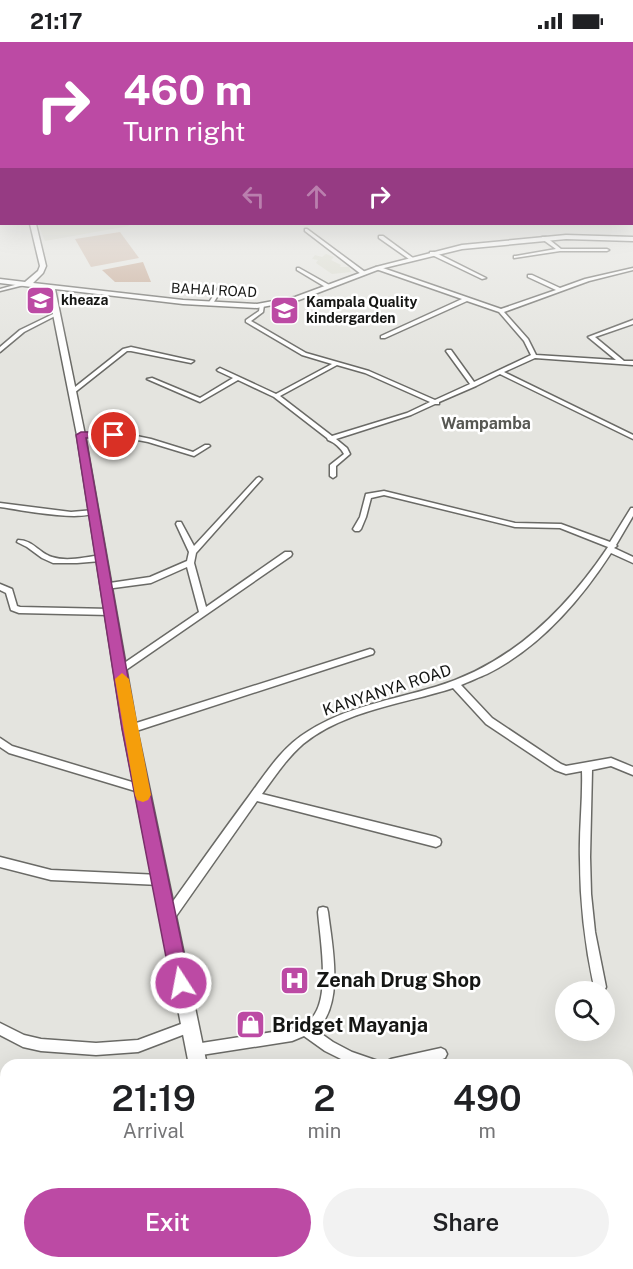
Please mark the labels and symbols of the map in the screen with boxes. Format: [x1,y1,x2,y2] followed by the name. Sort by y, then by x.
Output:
[171,280,257,300] street label: BAHAI ROAD
[24,284,56,316] school or university icon: kheaza
[61,292,108,308] place label: kheaza
[269,294,301,326] school or university icon: Kampala Quality kindergarden
[306,294,418,326] place label: Kampala Quality kindergarden
[88,409,139,460] pin
[441,414,531,433] district label: Wampamba
[320,660,454,720] street label: KANYANYA ROAD
[149,951,213,1015] position arrow
[279,964,311,996] hospital icon: Zenah Drug Shop
[316,968,481,992] place label: Zenah Drug Shop
[235,1009,267,1041] shop icon: Bridget Mayanja
[272,1013,428,1037] place label: Bridget Mayanja

